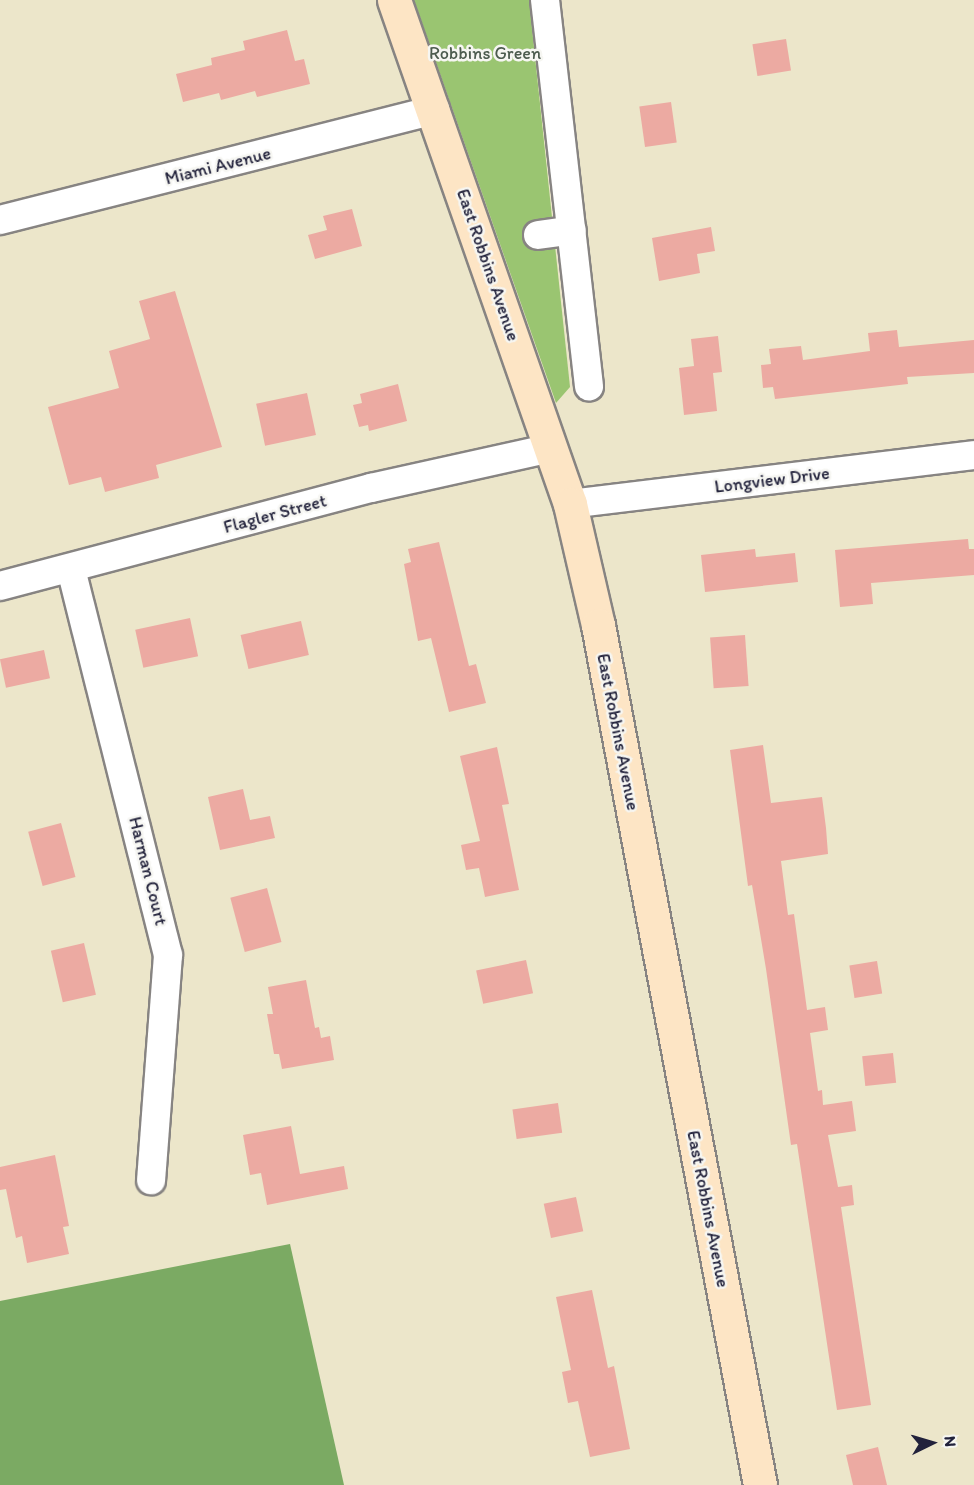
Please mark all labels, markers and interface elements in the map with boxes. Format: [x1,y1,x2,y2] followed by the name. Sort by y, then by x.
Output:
[429,42,541,64] park label: Robbins Green
[163,142,273,190] street label: Miami Avenue
[452,186,524,344] street label: East Robbins Avenue
[713,462,831,498] street label: Longview Drive
[221,490,329,538] street label: Flagler Street
[592,651,644,813] street label: East Robbins Avenue
[124,814,172,928] street label: Harman Court
[682,1128,734,1290] street label: East Robbins Avenue
[902,1413,962,1473] north arrow
[940,1435,960,1448] text: N

